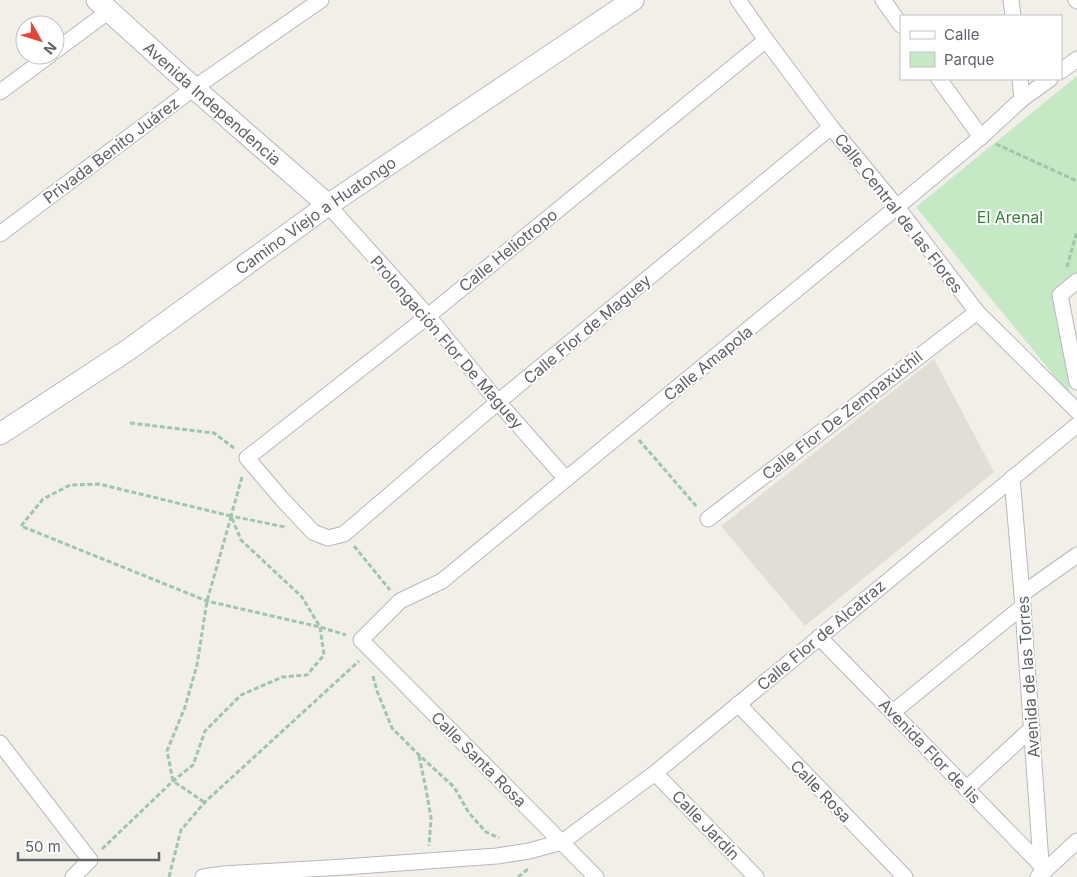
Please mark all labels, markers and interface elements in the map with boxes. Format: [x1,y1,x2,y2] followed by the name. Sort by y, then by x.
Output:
[15,15,65,65] north arrow
[900,15,1062,80] legend
[944,25,979,44] text: Calle
[140,37,285,169] street label: Avenida Independencia
[41,39,60,58] text: N
[944,50,994,69] text: Parque
[39,92,183,208] street label: Privada Benito Juárez
[830,129,968,297] street label: Calle Central de las Flores
[231,152,400,279] street label: Camino Viejo a Huatongo
[455,204,561,296] street label: Calle Heliotropo
[977,207,1043,227] park label: El Arenal
[366,251,528,433] street label: Prolongación Flor De Maguey
[519,270,655,388] street label: Calle Flor de Maguey
[660,321,756,405] street label: Calle Amapola
[758,346,926,484] street label: Calle Flor De Zempaxúchil
[753,575,889,695] street label: Calle Flor de Alcatraz
[1012,595,1044,759] street label: Avenida de las Torres
[875,694,985,808] street label: Avenida Flor de lis
[427,707,531,811] street label: Calle Santa Rosa
[786,756,856,826] street label: Calle Rosa
[668,786,744,864] street label: Calle Jardín
[18,830,159,862] scale bar
[25,837,61,856] text: 50 m

